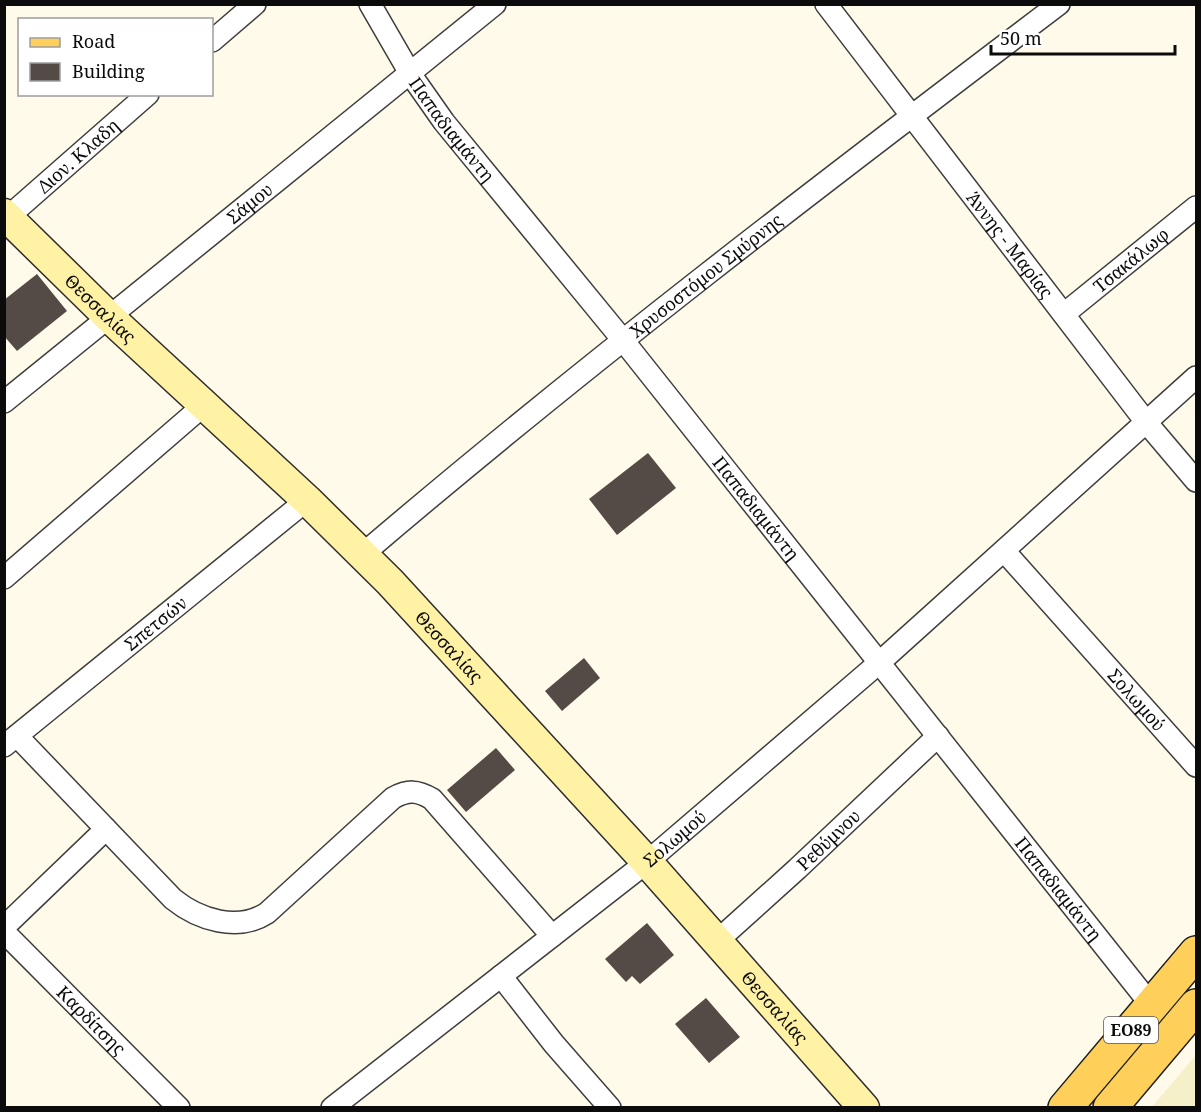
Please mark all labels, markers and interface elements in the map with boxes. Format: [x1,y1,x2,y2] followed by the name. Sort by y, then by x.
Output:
[18,18,213,96] legend
[991,18,1176,56] scale bar
[1000,26,1042,50] text: 50 m
[72,29,115,53] text: Road
[72,59,145,83] text: Building
[404,72,500,187] street label: Παπαδιαμάντη
[32,113,124,198] street label: Διον. Κλαδη
[221,177,278,229] street label: Σάμου
[962,186,1059,303] street label: Άννης - Μαρίας
[624,208,788,343] street label: Χρυσοστόμου Σμύρνης
[1088,222,1174,298] street label: Τσακάλωφ
[60,268,142,348] street label: Θεσσαλίας
[708,451,805,565] street label: Παπαδιαμάντη
[119,590,192,656] street label: Σπετσών
[410,605,489,688] street label: Θεσσαλίας
[1103,663,1171,736] street label: Σολωμού
[791,804,865,875] street label: Ρεθύμνου
[638,805,711,872] street label: Σολωμού
[1010,832,1107,946] street label: Παπαδιαμάντη
[736,965,814,1049] street label: Θεσσαλίας
[52,980,131,1060] street label: Καρδίτσης
[1104,1017,1158,1043] road number: ΕΟ89

